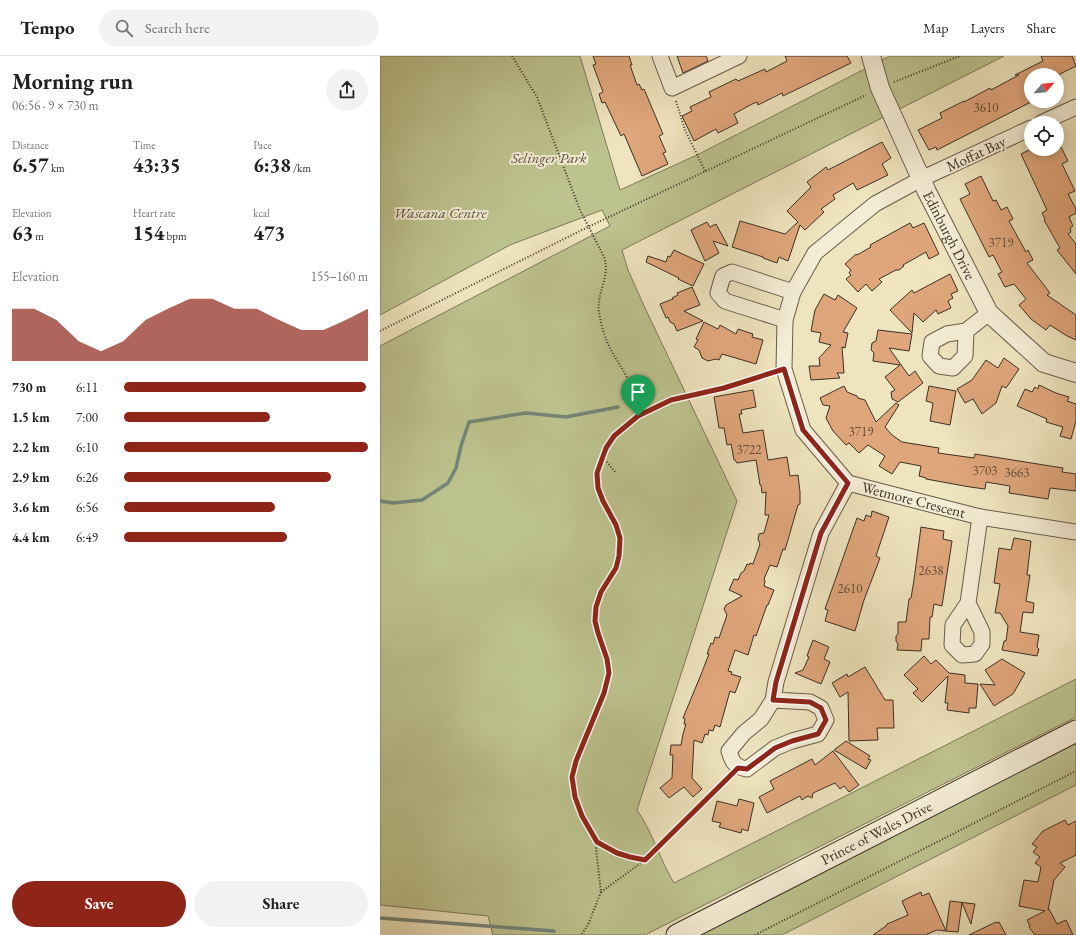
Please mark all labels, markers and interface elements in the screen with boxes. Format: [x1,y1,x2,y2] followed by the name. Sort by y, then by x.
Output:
[99,10,379,46] search box
[20,15,75,40] text: Tempo
[113,17,135,39] icon: search
[145,18,210,37] text: Search here
[923,19,948,37] text: Map
[970,19,1005,37] text: Layers
[1027,19,1056,37] text: Share
[12,67,133,96] text: Morning run
[1024,68,1064,108] north arrow
[1024,68,1064,156] map controls
[326,69,368,111] button: share
[12,97,99,114] text: 06:56 · 9 × 730 m
[974,99,998,116] house number: 3610
[1024,116,1064,156] button: locate
[943,131,1009,176] street label: Moffat Bay
[12,138,49,152] text: Distance
[133,138,156,152] text: Time
[253,138,272,152] text: Pace
[510,148,587,167] park label: Selinger Park
[12,152,49,178] text: 6.57
[133,152,181,178] text: 43:35
[253,152,291,178] text: 6:38
[49,161,65,175] text: km
[291,161,311,175] text: /km
[919,187,980,283] street label: Edinburgh Drive
[393,203,487,222] park label: Wascana Centre
[12,206,52,220] text: Elevation
[133,206,175,220] text: Heart rate
[253,206,270,220] text: kcal
[12,220,33,246] text: 63
[133,220,164,246] text: 154
[253,220,285,246] text: 473
[33,229,44,243] text: m
[164,229,187,243] text: bpm
[989,234,1014,251] house number: 3719
[12,268,59,285] text: Elevation
[311,268,368,285] text: 155–160 m
[621,375,655,416] pin
[12,379,46,396] text: 730 m
[76,379,98,396] text: 6:11
[627,381,649,403] icon: arrive
[12,409,50,426] text: 1.5 km
[76,409,98,426] text: 7:00
[849,423,874,440] house number: 3719
[12,439,50,456] text: 2.2 km
[76,439,98,456] text: 6:10
[737,441,762,458] house number: 3722
[973,462,997,479] house number: 3703
[1005,464,1029,481] house number: 3663
[12,469,50,486] text: 2.9 km
[76,469,98,486] text: 6:26
[860,477,968,522] street label: Wetmore Crescent
[12,499,50,516] text: 3.6 km
[76,499,98,516] text: 6:56
[12,529,50,546] text: 4.4 km
[76,529,98,546] text: 6:49
[919,562,943,579] house number: 2638
[838,580,862,597] house number: 2610
[817,796,935,869] street label: Prince of Wales Drive
[12,881,186,927] button: Save
[194,881,368,927] button: Share

